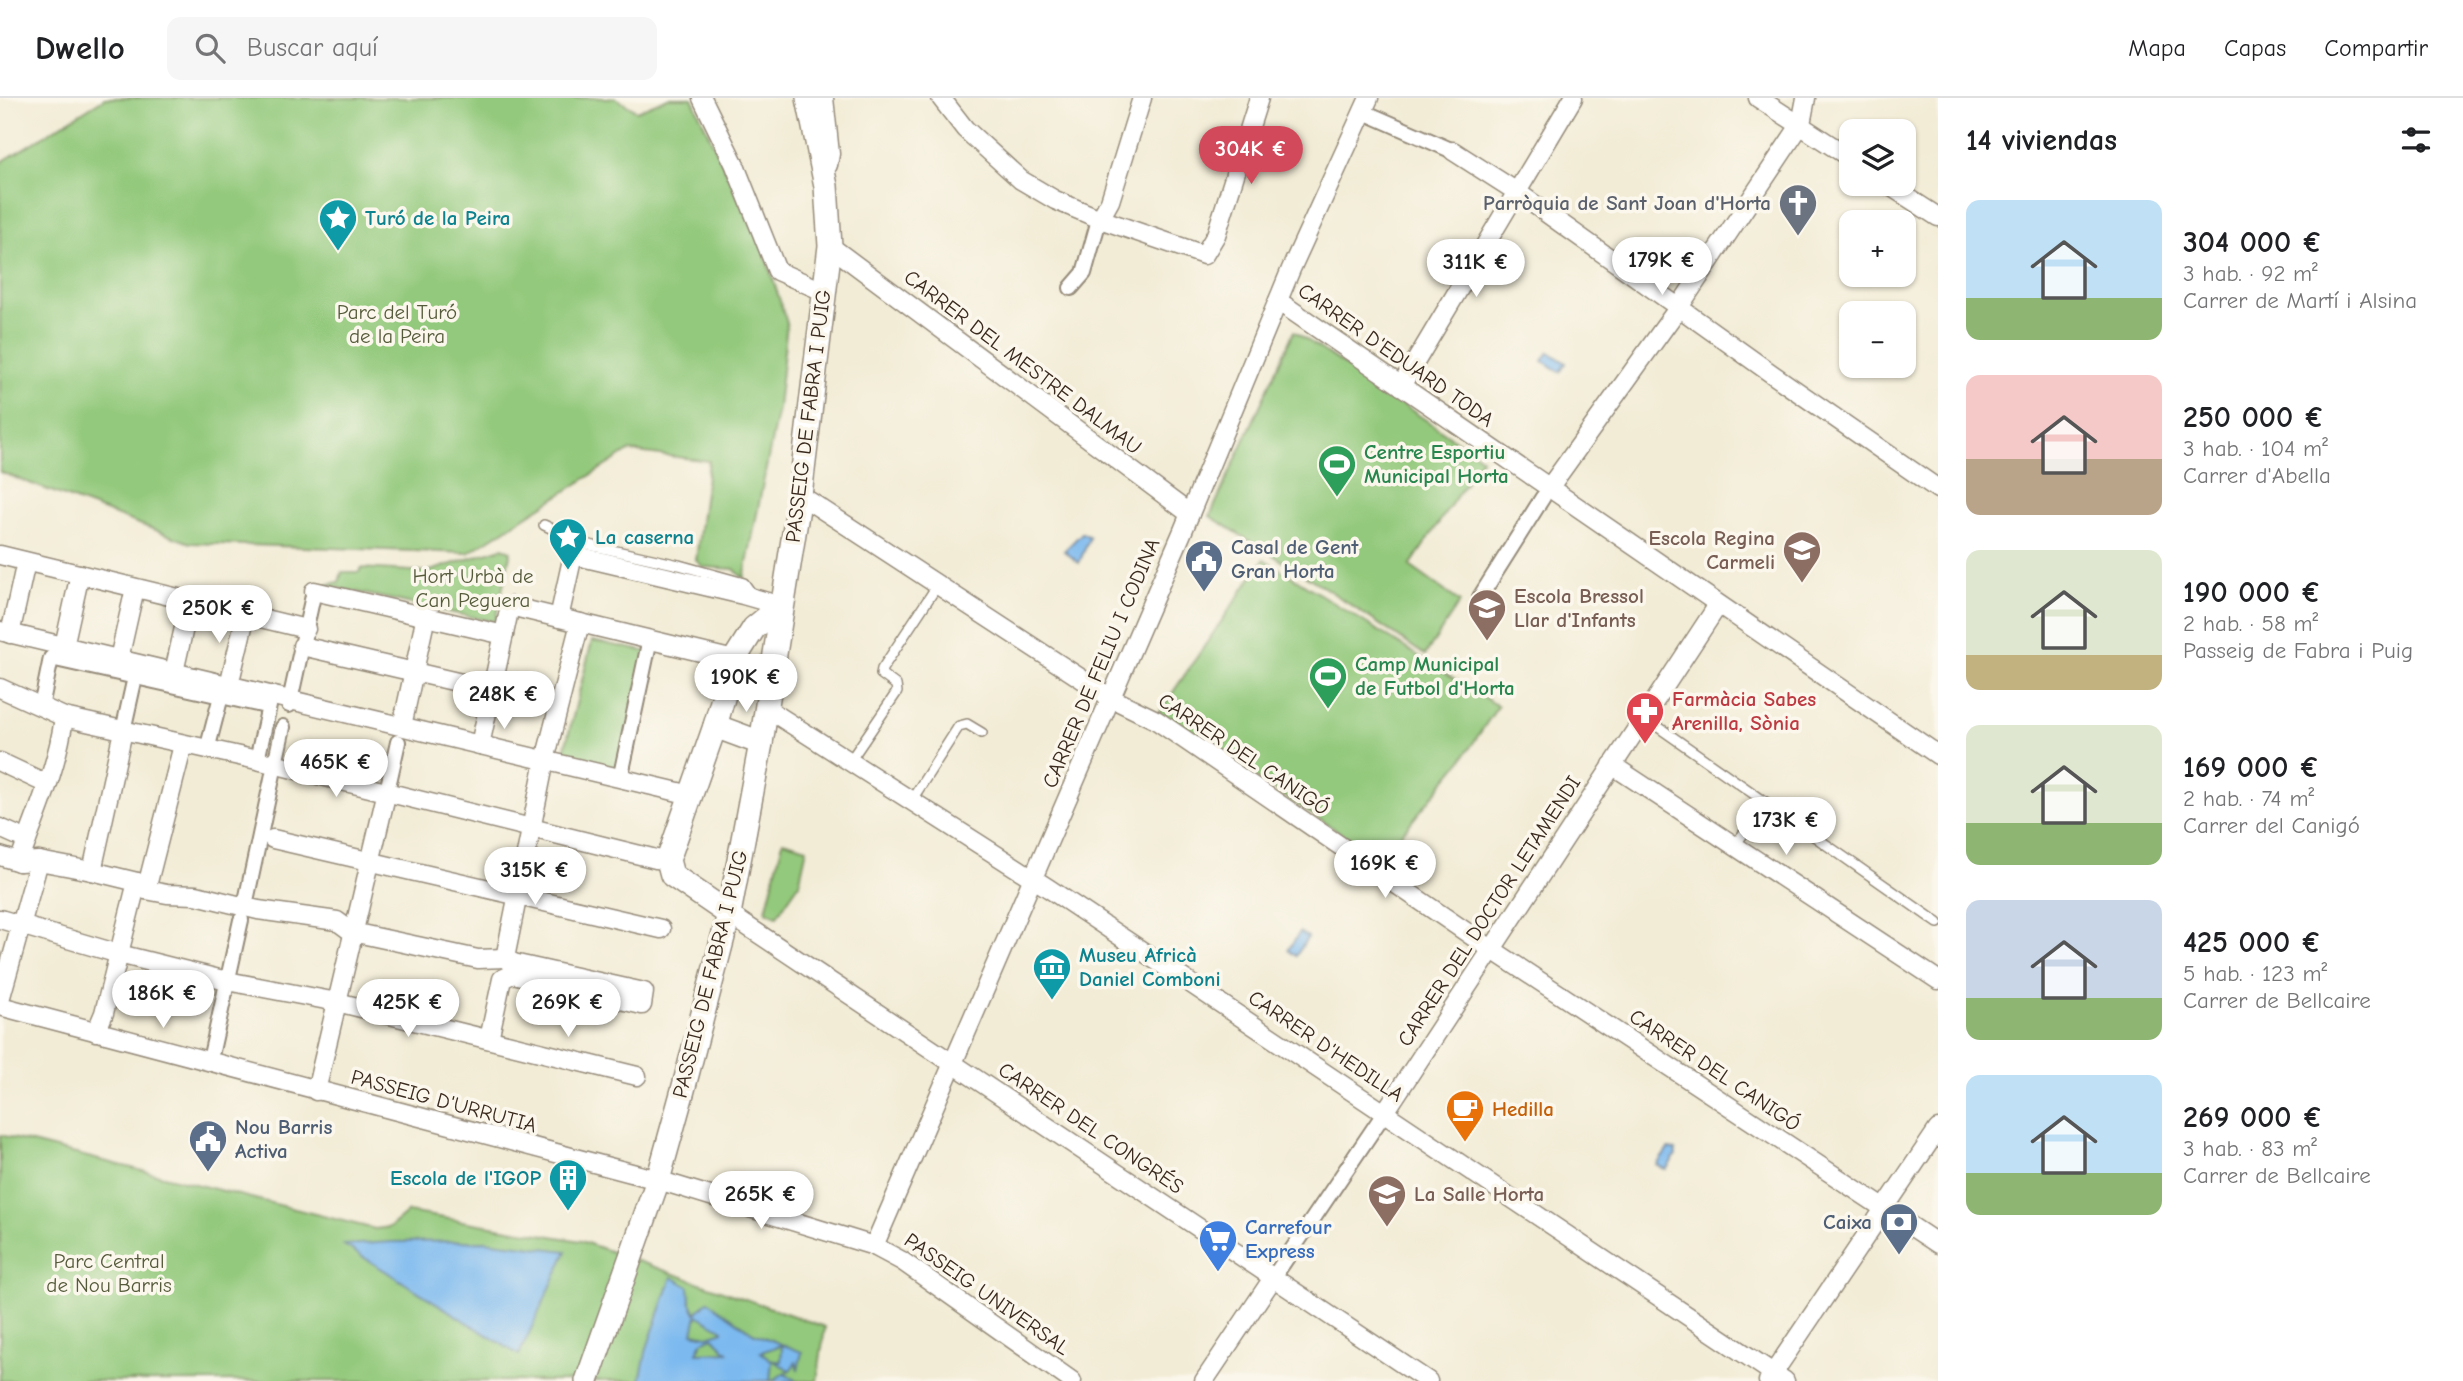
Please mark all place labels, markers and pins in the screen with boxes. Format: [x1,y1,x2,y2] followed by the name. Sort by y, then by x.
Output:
[1194,126,1308,186] pin: 304K €
[1777,182,1819,237] church icon: Parròquia de Sant Joan d'Horta
[1483,191,1771,215] place label: Parròquia de Sant Joan d'Horta
[317,197,359,252] place icon: Turó de la Peira
[365,206,510,230] place label: Turó de la Peira
[1605,238,1719,297] pin: 179K €
[1419,240,1533,299] pin: 311K €
[1364,440,1509,488] place label: Centre Esportiu Municipal Horta
[1316,443,1358,498] sports icon: Centre Esportiu Municipal Horta
[547,516,589,571] place icon: La caserna
[595,525,694,549] place label: La caserna
[1649,526,1775,574] place label: Escola Regina Carmeli
[1781,529,1823,584] school or university icon: Escola Regina Carmeli
[1231,535,1360,583] place label: Casal de Gent Gran Horta
[1183,538,1225,593] public building icon: Casal de Gent Gran Horta
[1514,584,1644,632] place label: Escola Bressol Llar d'Infants
[162,586,276,645] pin: 250K €
[1466,587,1508,642] school or university icon: Escola Bressol Llar d'Infants
[1355,652,1515,700] place label: Camp Municipal de Futbol d'Horta
[689,654,803,714] pin: 190K €
[1307,655,1349,710] sports icon: Camp Municipal de Futbol d'Horta
[447,672,561,731] pin: 248K €
[1672,687,1816,735] place label: Farmàcia Sabes Arenilla, Sònia
[1624,690,1666,745] pharmacy icon: Farmàcia Sabes Arenilla, Sònia
[279,740,393,799] pin: 465K €
[1729,798,1843,857] pin: 173K €
[1328,840,1442,900] pin: 169K €
[478,848,592,907] pin: 315K €
[1079,943,1221,991] place label: Museu Africà Daniel Comboni
[1031,946,1073,1001] museum icon: Museu Africà Daniel Comboni
[106,970,220,1030] pin: 186K €
[351,979,465,1039] pin: 425K €
[511,979,625,1039] pin: 269K €
[1444,1088,1486,1143] cafe icon: Hedilla
[1492,1097,1554,1121] place label: Hedilla
[235,1115,332,1163] place label: Nou Barris Activa
[187,1118,229,1173] public building icon: Nou Barris Activa
[547,1157,589,1212] building icon: Escola de l'IGOP
[390,1166,541,1190] place label: Escola de l'IGOP
[704,1172,818,1231] pin: 265K €
[1366,1173,1408,1228] school or university icon: La Salle Horta
[1414,1182,1544,1206] place label: La Salle Horta
[1878,1201,1920,1256] bank icon: Caixa
[1823,1210,1872,1234] place label: Caixa
[1245,1215,1332,1263] place label: Carrefour Express
[1197,1218,1239,1273] supermarket icon: Carrefour Express

